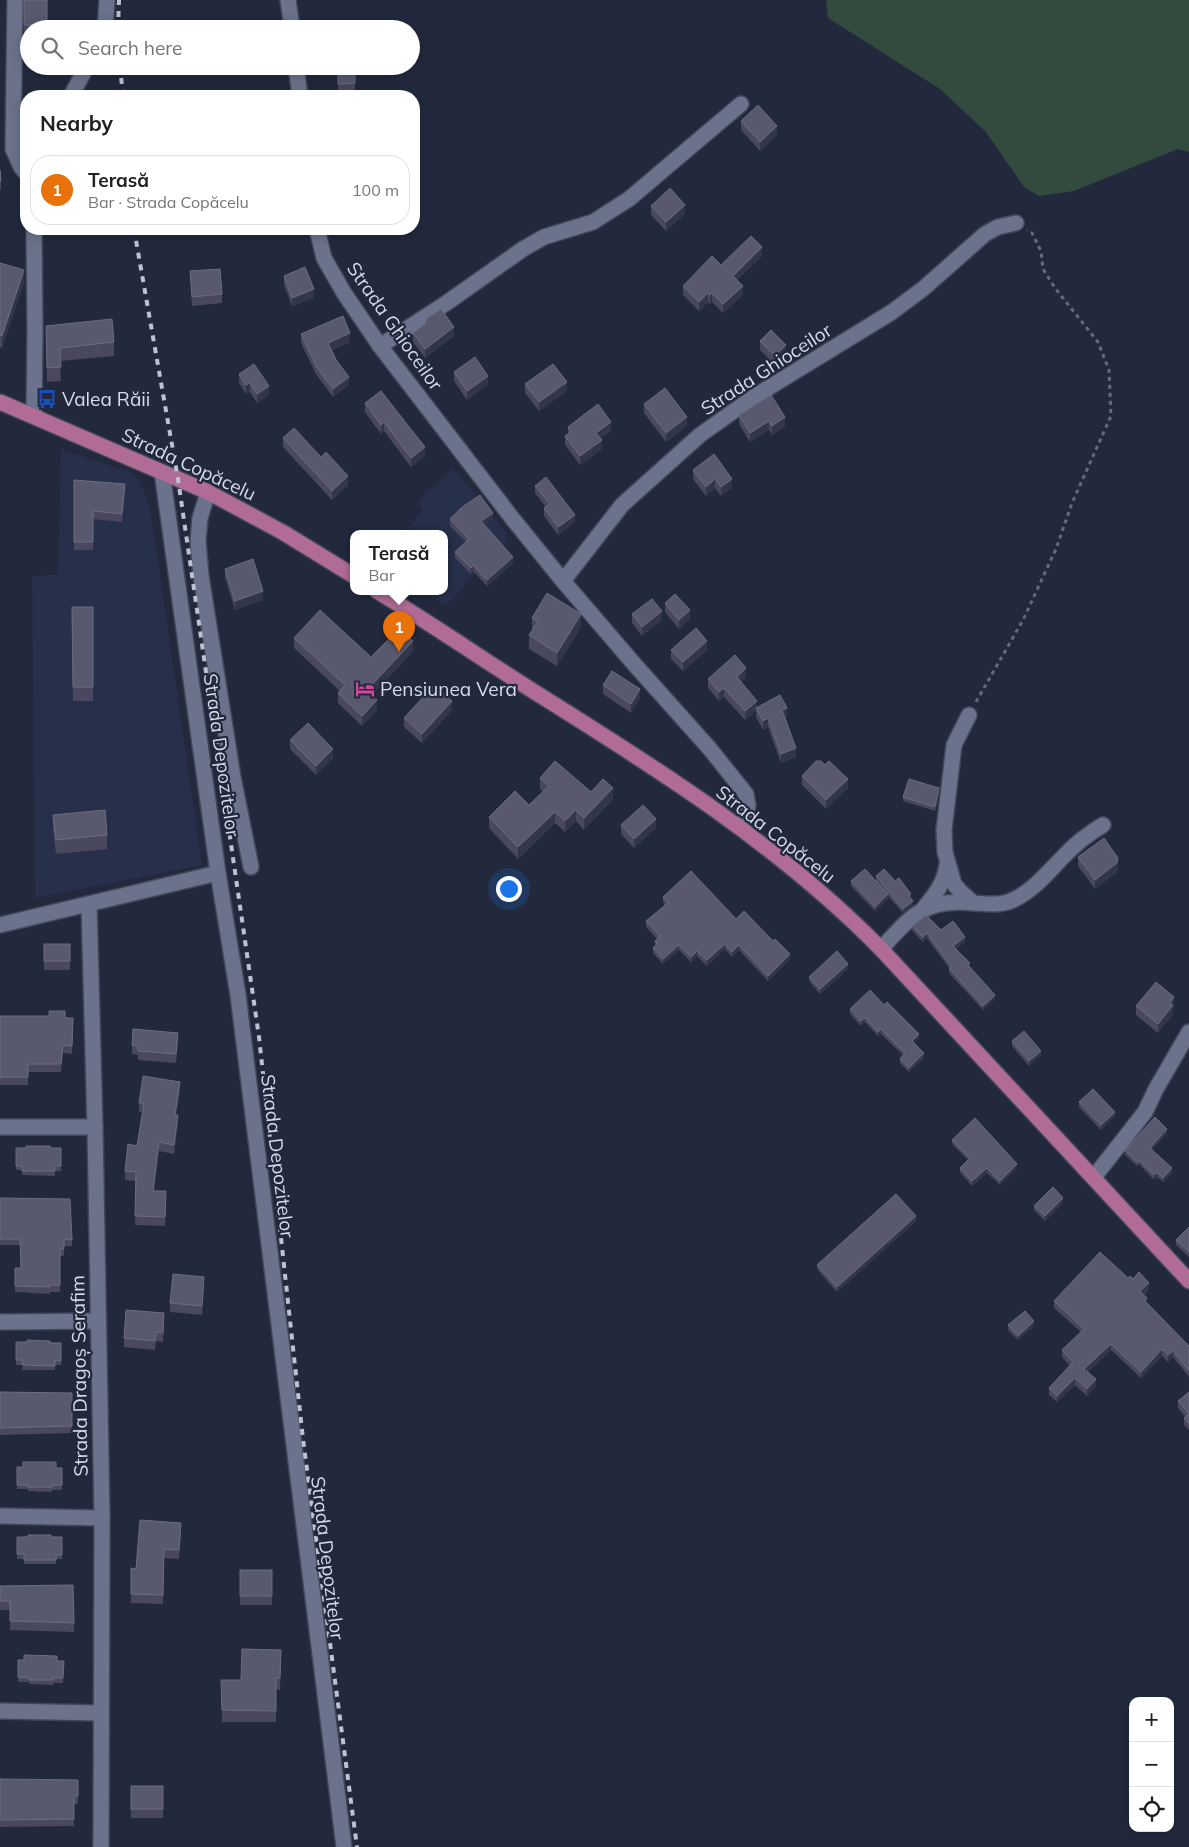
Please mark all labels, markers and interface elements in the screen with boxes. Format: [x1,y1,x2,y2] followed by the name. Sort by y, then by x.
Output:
[20,20,420,75] search box
[38,34,66,62] icon: search
[78,36,182,60] text: Search here
[40,110,113,136] text: Nearby
[88,168,149,192] text: Terasă
[52,180,62,200] text: 1
[352,180,399,200] text: 100 m
[88,192,249,212] text: Bar · Strada Copăcelu
[342,257,448,395] street label: Strada Ghioceilor
[696,318,836,420] street label: Strada Ghioceilor
[62,387,150,411] place label: Valea Răii
[36,388,58,410] bus stop icon: Valea Răii
[118,422,260,506] street label: Strada Copăcelu
[350,530,448,595] popup
[368,541,430,565] text: Terasă
[368,565,395,585] text: Bar
[383,611,415,652] pin: 1
[199,672,245,838] street label: Strada Depozitelor
[380,677,517,701] place label: Pensiunea Vera
[354,678,376,700] hotel icon: Pensiunea Vera
[711,780,841,888] street label: Strada Copăcelu
[496,876,522,902] your location
[256,1073,300,1239] street label: Strada Depozitelor
[65,1275,94,1477] street label: Strada Dragoș Serafim
[306,1475,350,1641] street label: Strada Depozitelor
[1129,1697,1174,1832] map controls
[1129,1697,1174,1742] button: +
[1129,1742,1174,1787] button: −
[1129,1787,1174,1832] button: locate

